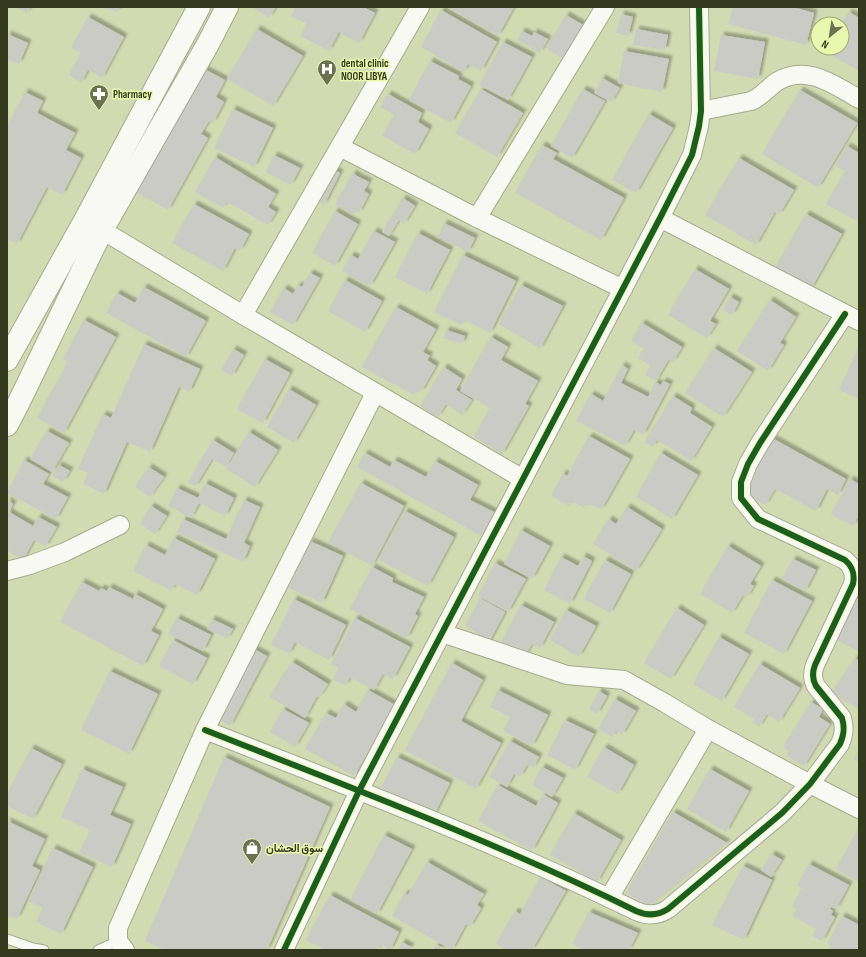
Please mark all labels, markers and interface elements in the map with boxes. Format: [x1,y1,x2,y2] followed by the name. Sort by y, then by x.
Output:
[810,16,850,56] north arrow
[819,37,831,51] text: N
[341,57,389,83] place label: dental clinic NOOR LIBYA
[316,58,338,86] hospital icon: dental clinic NOOR LIBYA
[88,83,110,111] pharmacy icon: Pharmacy
[113,88,152,101] place label: Pharmacy
[241,837,263,865] shop icon: سوق الحشان
[266,842,323,855] place label: سوق الحشان

